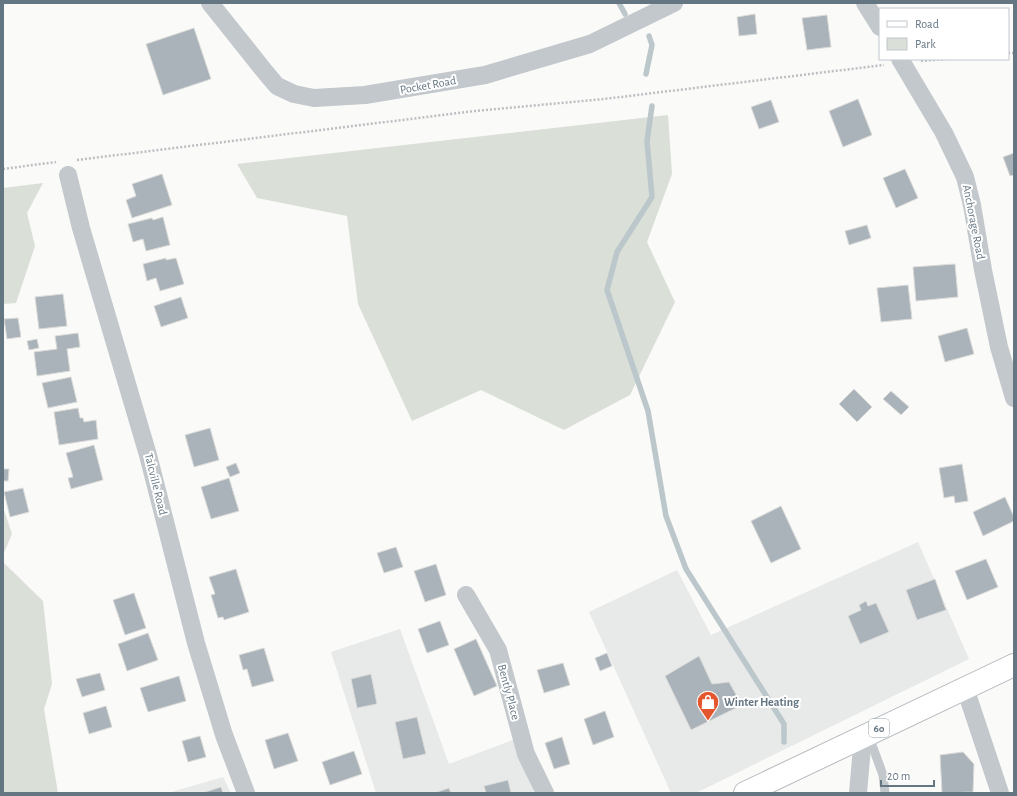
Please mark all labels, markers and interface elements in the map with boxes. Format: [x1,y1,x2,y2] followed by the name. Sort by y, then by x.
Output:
[879,8,1009,60] legend
[915,18,939,30] text: Road
[915,38,936,50] text: Park
[399,74,457,96] street label: Pocket Road
[961,183,987,261] street label: Anchorage Road
[142,452,170,516] street label: Talcville Road
[495,663,522,721] street label: Bently Place
[695,689,721,722] shop icon: Winter Heating
[724,696,800,708] place label: Winter Heating
[869,719,889,737] road number: 60
[881,762,934,788] scale bar
[887,770,910,782] text: 20 m

